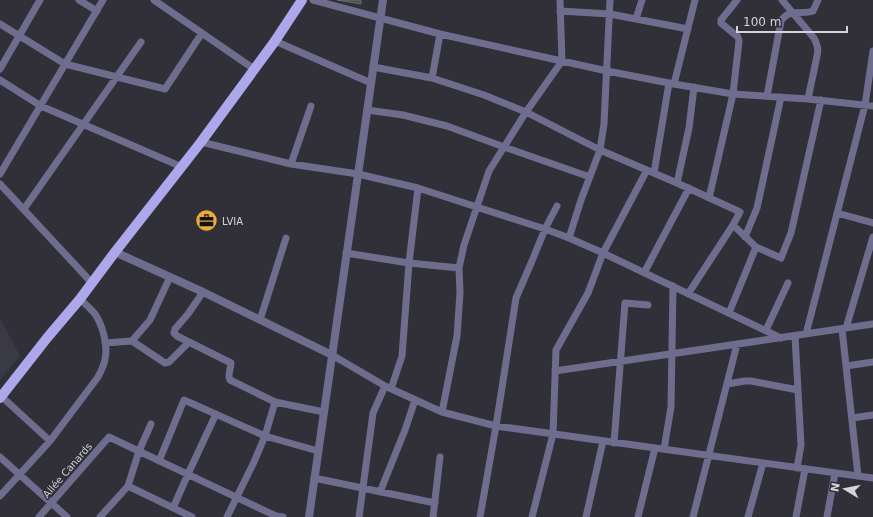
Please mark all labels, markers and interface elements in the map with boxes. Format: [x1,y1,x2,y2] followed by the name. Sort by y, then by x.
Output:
[737,8,847,34] scale bar
[743,15,781,29] text: 100 m
[194,208,220,234] office icon: LVIA
[222,216,243,227] place label: LVIA
[41,441,94,500] street label: Allée Canards
[825,469,865,509] north arrow
[828,482,843,493] text: N

